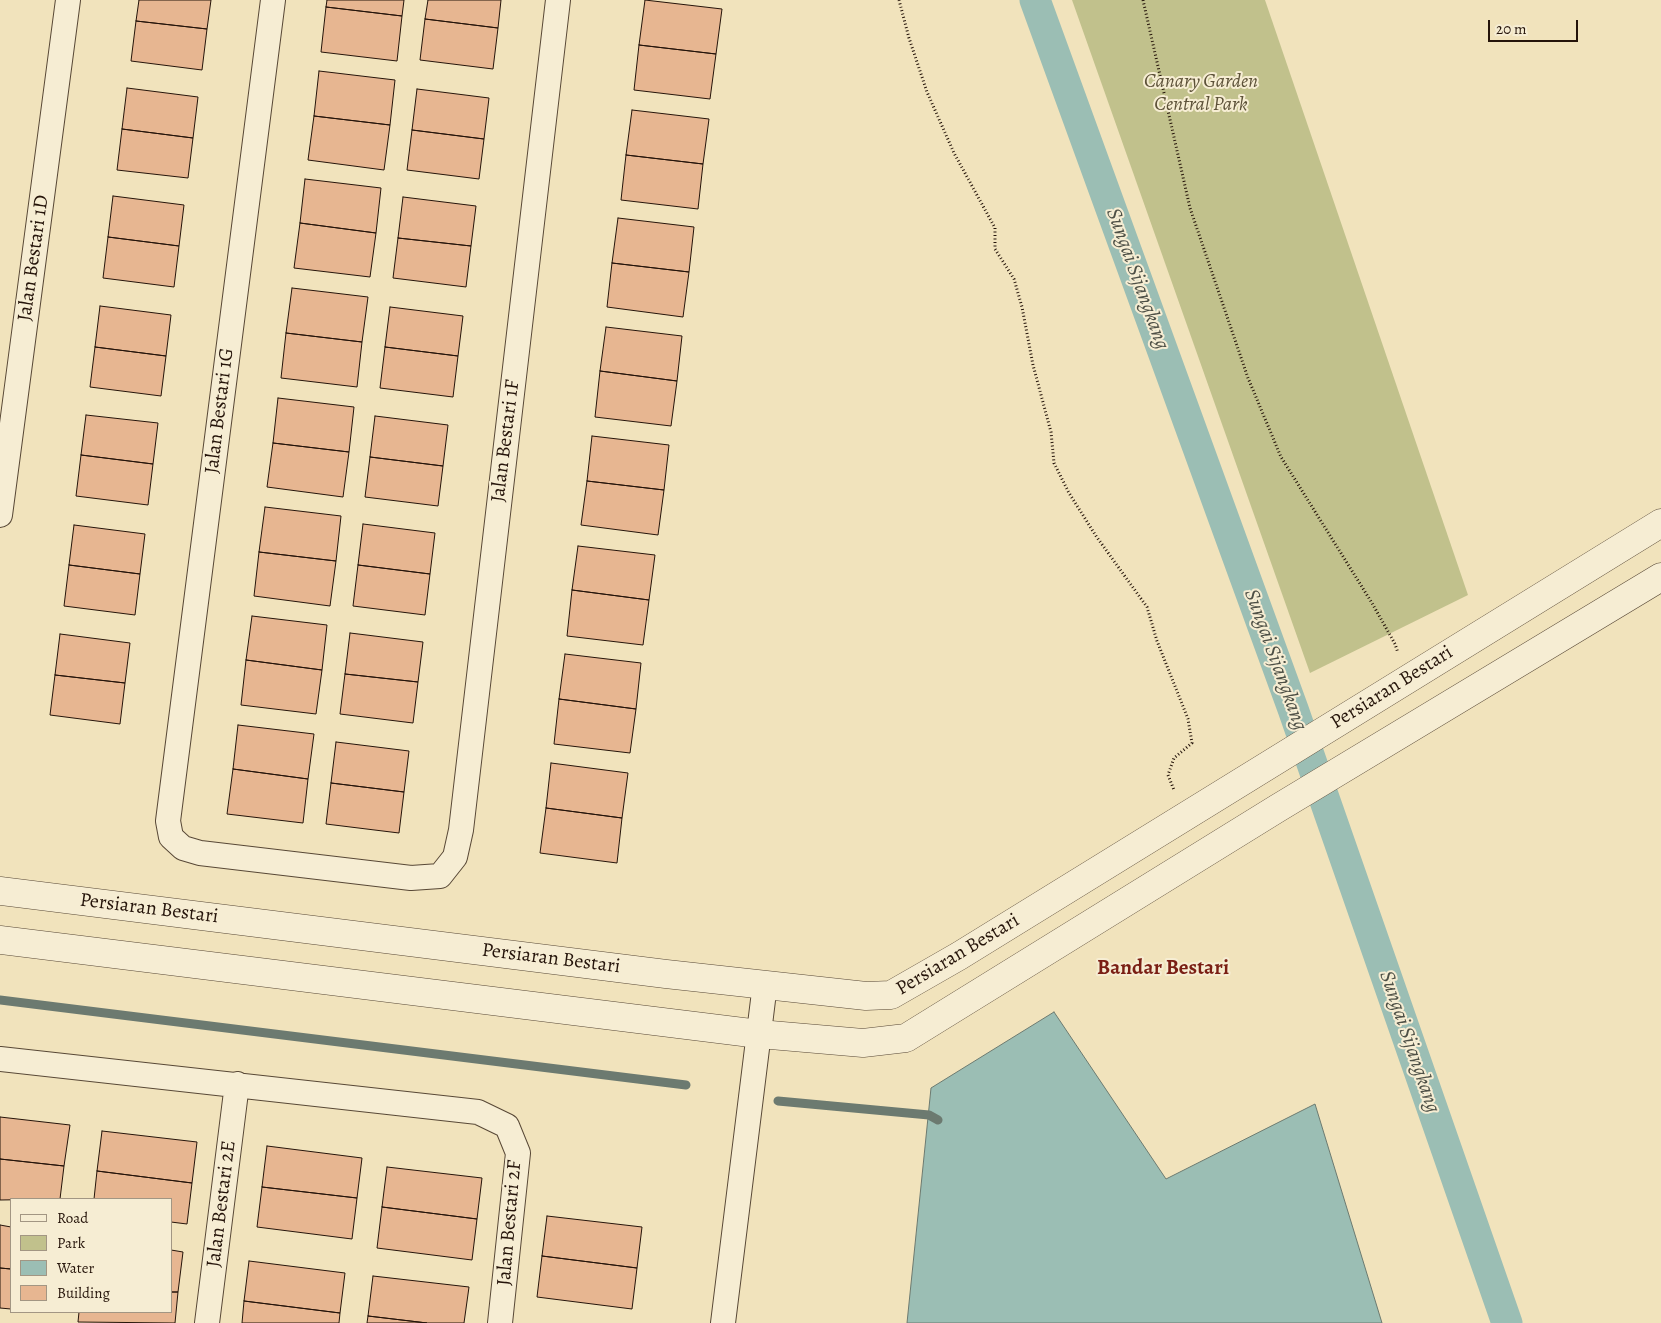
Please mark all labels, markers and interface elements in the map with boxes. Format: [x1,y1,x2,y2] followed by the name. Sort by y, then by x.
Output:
[1491,10,1581,42] scale bar
[1496,19,1527,39] text: 20 m
[1144,70,1258,117] park label: Canary Garden Central Park
[13,193,55,323] street label: Jalan Bestari 1D
[1100,205,1174,353] water label: Sungai Sijangkang
[200,347,240,475] street label: Jalan Bestari 1G
[487,378,525,504] street label: Jalan Bestari 1F
[1238,586,1312,734] water label: Sungai Sijangkang
[1327,641,1457,735] street label: Persiaran Bestari
[78,889,220,929] street label: Persiaran Bestari
[892,909,1024,1001] street label: Persiaran Bestari
[480,939,622,979] street label: Persiaran Bestari
[1097,956,1229,982] district label: Bandar Bestari
[1373,968,1445,1116] water label: Sungai Sijangkang
[202,1139,242,1269] street label: Jalan Bestari 2E
[493,1159,527,1287] street label: Jalan Bestari 2F
[10,1198,172,1313] legend
[57,1208,88,1228] text: Road
[57,1233,85,1253] text: Park
[57,1258,94,1278] text: Water
[57,1283,110,1303] text: Building

